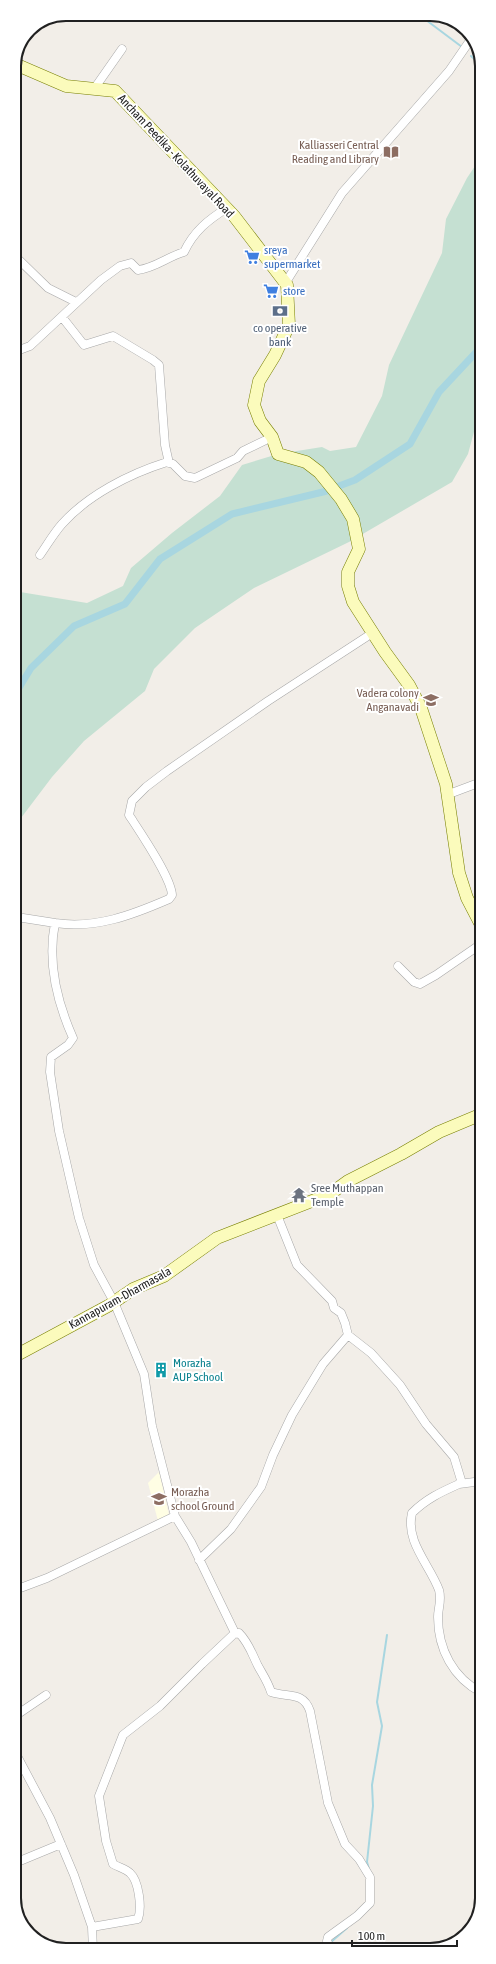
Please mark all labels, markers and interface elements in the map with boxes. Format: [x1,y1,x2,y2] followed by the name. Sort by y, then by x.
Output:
[115,91,237,221] street label: Ancham Peedika - Kolathuvayal Road
[292,138,380,166] place label: Kalliasseri Central Reading and Library
[382,143,400,161] library icon: Kalliasseri Central Reading and Library
[264,243,321,271] place label: sreya supermarket
[243,248,261,266] supermarket icon: sreya supermarket
[262,282,280,300] supermarket icon: store
[283,284,305,298] place label: store
[271,302,289,320] bank icon: co operative bank
[253,321,307,349] place label: co operative bank
[357,686,419,714] place label: Vadera colony Anganavadi
[422,691,440,709] school or university icon: Vadera colony Anganavadi
[311,1181,384,1209] place label: Sree Muthappan Temple
[290,1186,308,1204] temple icon: Sree Muthappan Temple
[66,1264,174,1332] street label: Kannapuram-Dharmasala
[173,1356,224,1384] place label: Morazha AUP School
[152,1361,170,1379] building icon: Morazha AUP School
[171,1485,234,1513] place label: Morazha school Ground
[150,1490,168,1508] school or university icon: Morazha school Ground
[352,1922,457,1948] scale bar
[358,1929,385,1943] text: 100 m

